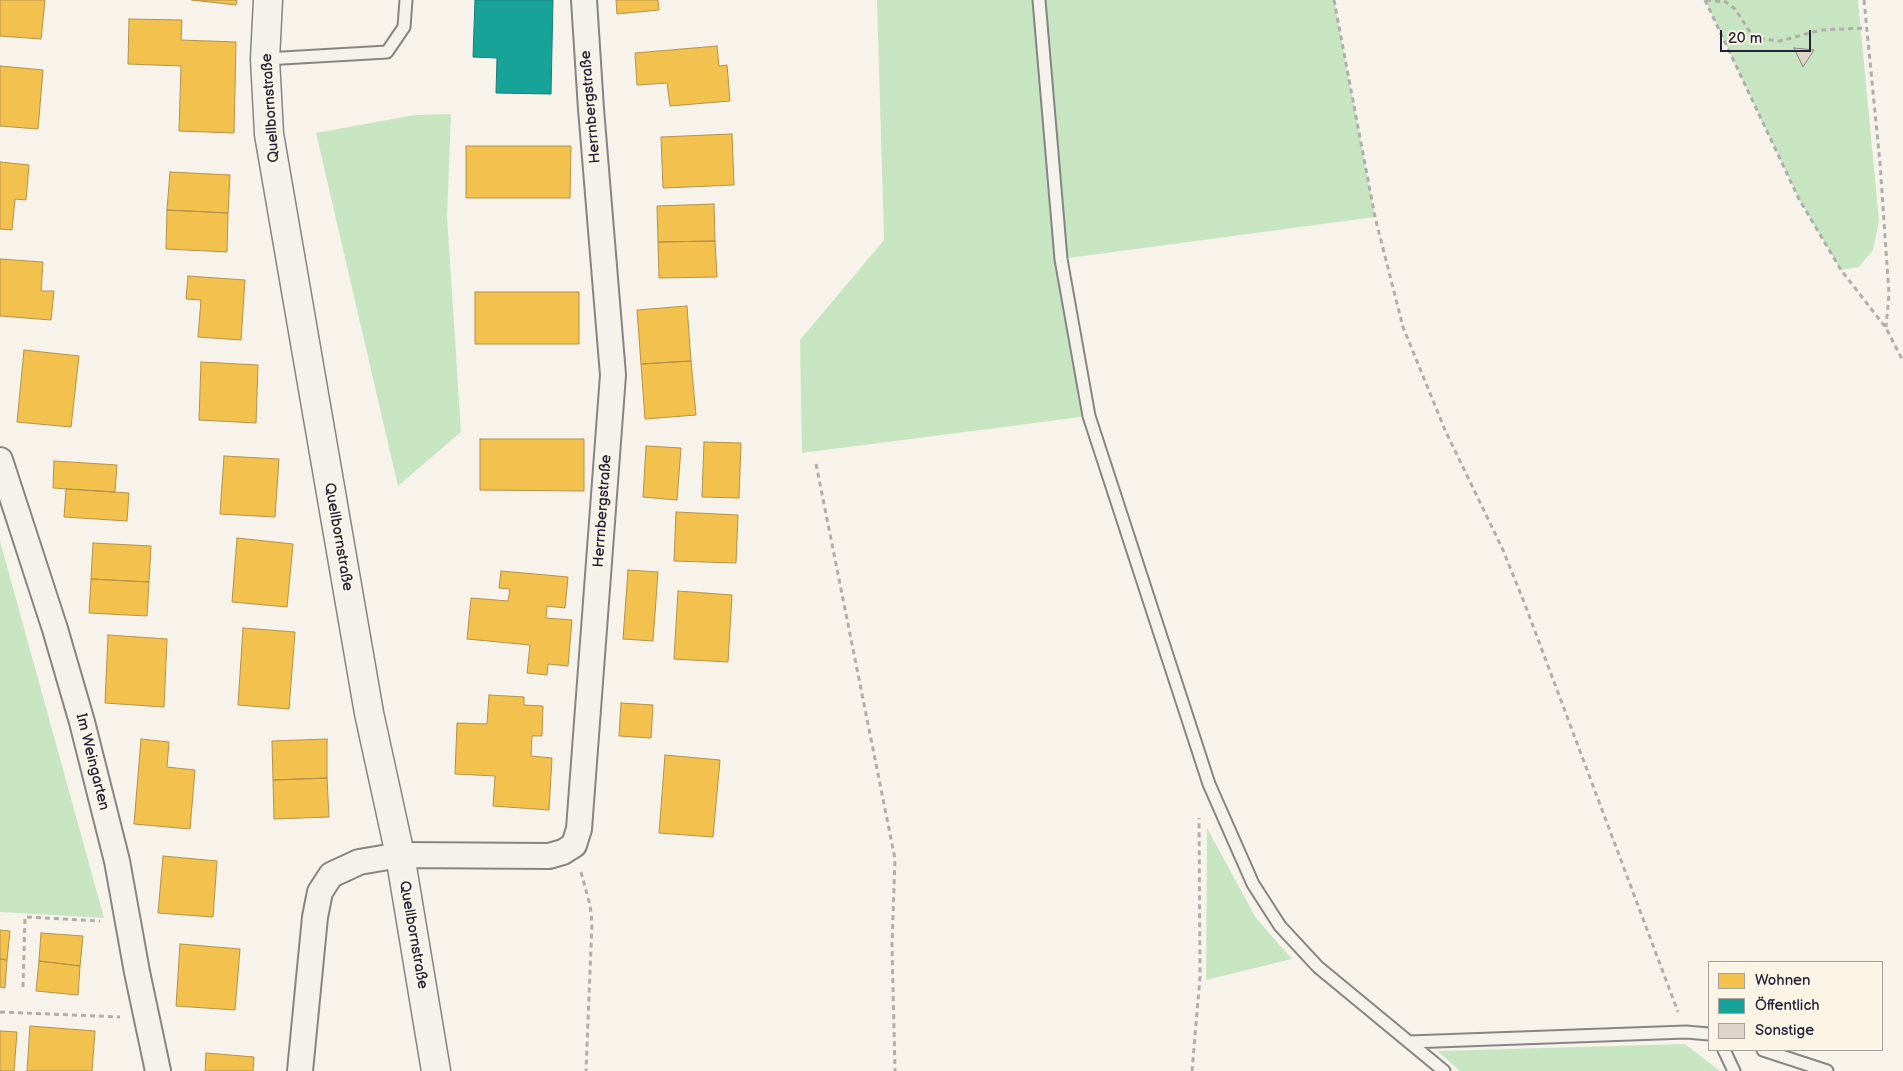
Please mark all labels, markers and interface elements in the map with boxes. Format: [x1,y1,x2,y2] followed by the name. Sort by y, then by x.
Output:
[1723,20,1814,52] scale bar
[1728,29,1762,48] text: 20 m
[577,50,605,164] street label: Herrnbergstraße
[258,53,284,163] street label: Quellbornstraße
[590,454,616,568] street label: Herrnbergstraße
[320,482,356,592] street label: Quellbornstraße
[71,712,113,812] street label: Im Weingarten
[395,880,431,990] street label: Quellbornstraße
[1708,961,1883,1051] legend
[1755,971,1810,990] text: Wohnen
[1755,996,1820,1015] text: Öffentlich
[1755,1021,1814,1040] text: Sonstige

